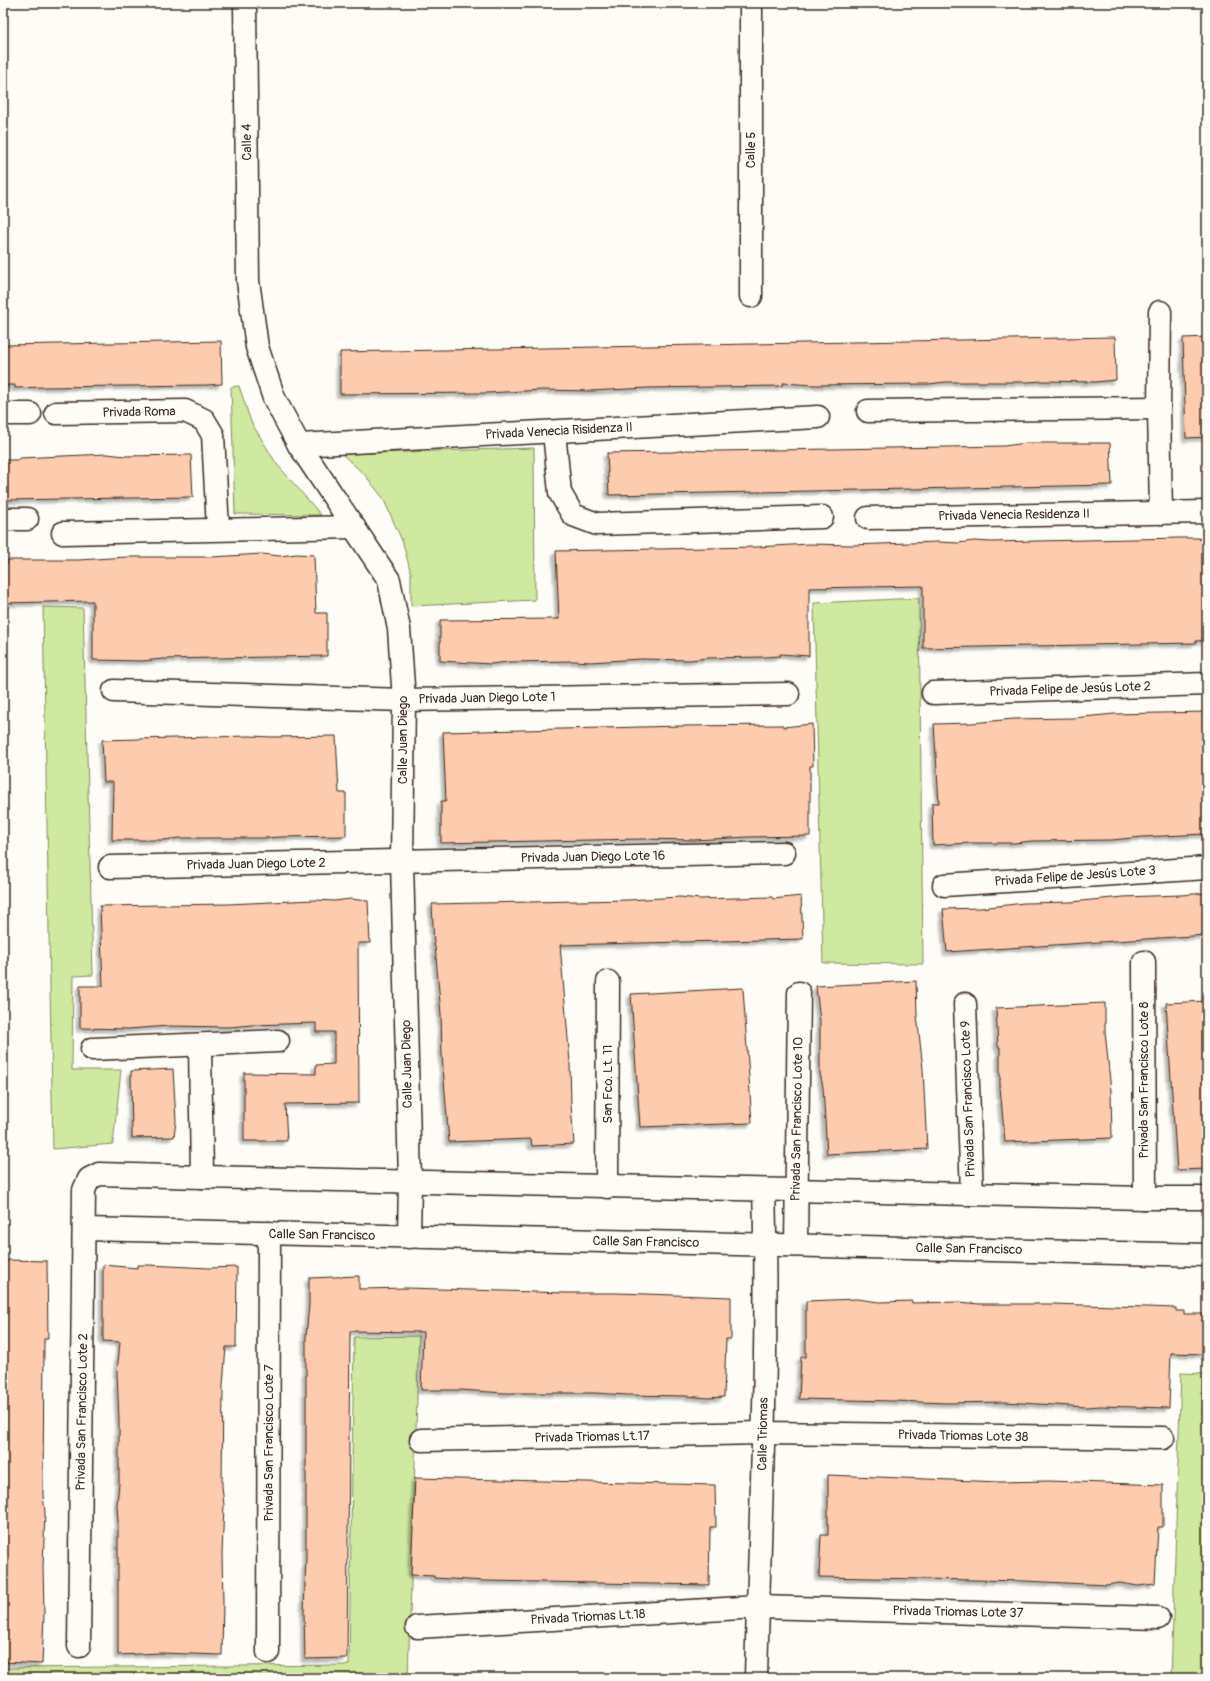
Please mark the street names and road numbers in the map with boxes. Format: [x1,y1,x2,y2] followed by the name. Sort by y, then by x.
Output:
[239,123,255,161] street label: Calle 4
[743,132,759,168] street label: Calle 5
[102,403,176,421] street label: Privada Roma
[485,419,633,443] street label: Privada Venecia Risidenza II
[938,506,1090,524] street label: Privada Venecia Residenza II
[989,678,1151,700] street label: Privada Felipe de Jesús Lote 2
[418,689,556,707] street label: Privada Juan Diego Lote 1
[395,696,411,784] street label: Calle Juan Diego
[521,848,665,866] street label: Privada Juan Diego Lote 16
[186,855,326,873] street label: Privada Juan Diego Lote 2
[994,862,1156,890] street label: Privada Felipe de Jesús Lote 3
[1136,1001,1152,1158] street label: Privada San Francisco Lote 8
[398,1020,416,1108] street label: Calle Juan Diego
[957,1020,979,1178] street label: Privada San Francisco Lote 9
[788,1037,806,1201] street label: Privada San Francisco Lote 10
[600,1045,616,1123] street label: San Fco. Lt. 11
[269,1226,375,1244] street label: Calle San Francisco
[593,1233,699,1251] street label: Calle San Francisco
[916,1240,1022,1258] street label: Calle San Francisco
[73,1333,91,1491] street label: Privada San Francisco Lote 2
[261,1364,277,1522] street label: Privada San Francisco Lote 7
[754,1397,772,1471] street label: Calle Triomas
[898,1427,1029,1445] street label: Privada Triomas Lote 38
[534,1428,650,1446] street label: Privada Triomas Lt.17
[892,1603,1024,1621] street label: Privada Triomas Lote 37
[530,1606,646,1628] street label: Privada Triomas Lt.18

